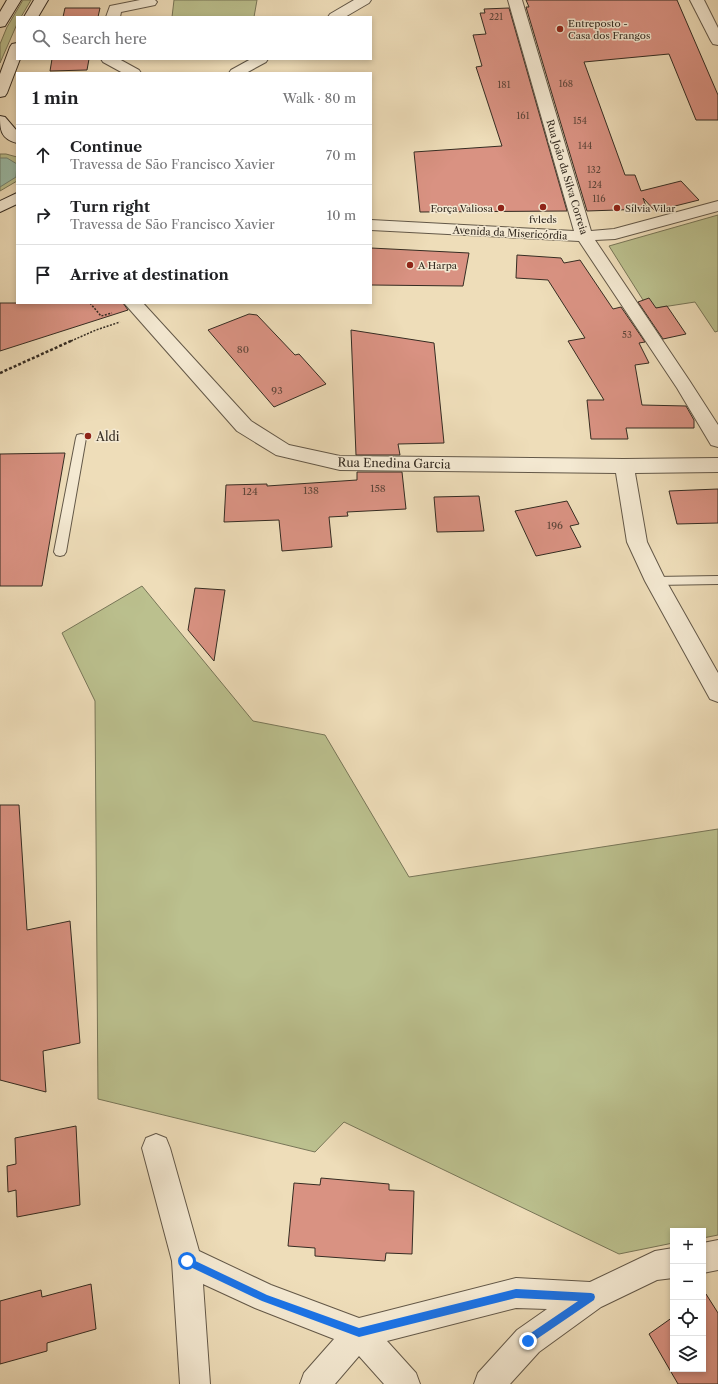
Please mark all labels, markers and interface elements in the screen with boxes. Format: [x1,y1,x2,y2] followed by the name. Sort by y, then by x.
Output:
[489,11,503,22] house number: 221
[16,16,372,60] search box
[568,17,650,42] place label: Entreposto - Casa dos Frangos
[555,24,565,34] marker: Entreposto - Casa dos Frangos
[30,27,52,49] icon: search
[62,29,147,48] text: Search here
[559,78,573,89] house number: 168
[498,79,511,90] house number: 181
[32,88,79,108] text: 1 min
[283,90,356,106] text: Walk · 80 m
[517,110,530,121] house number: 161
[573,115,587,126] house number: 154
[543,118,591,237] street label: Rua João da Silva Correia
[70,137,142,156] text: Continue
[578,140,592,151] house number: 144
[32,144,54,166] icon: ahead
[326,147,356,163] text: 70 m
[70,156,275,172] text: Travessa de São Francisco Xavier
[587,164,601,175] house number: 132
[588,179,602,190] house number: 124
[593,193,605,204] house number: 116
[70,197,150,216] text: Turn right
[431,202,494,215] place label: Força Valiosa
[538,202,548,212] marker: fvleds
[625,202,676,215] place label: Sílvia Vilar
[496,203,506,213] marker: Força Valiosa
[612,203,622,213] marker: Sílvia Vilar
[32,204,54,226] icon: right
[327,207,356,223] text: 10 m
[529,213,557,226] place label: fvleds
[70,216,275,232] text: Travessa de São Francisco Xavier
[451,223,568,243] street label: Avenida da Misericórdia
[417,259,458,272] place label: A Harpa
[405,260,415,270] marker: A Harpa
[32,264,54,286] icon: arrive
[70,265,229,284] text: Arrive at destination
[622,329,632,340] house number: 53
[237,343,249,356] house number: 80
[271,384,283,397] house number: 93
[95,429,120,444] place label: Aldi
[83,431,93,441] marker: Aldi
[337,455,451,471] street label: Rua Enedina Garcia
[370,482,386,495] house number: 158
[303,484,319,497] house number: 138
[242,485,258,498] house number: 124
[547,519,563,532] house number: 196
[670,1228,706,1372] map controls
[670,1228,706,1264] button: +
[178,1252,196,1270] route start
[670,1264,706,1300] button: −
[670,1300,706,1336] button: locate
[519,1332,537,1350] route end
[670,1336,706,1372] button: layers

